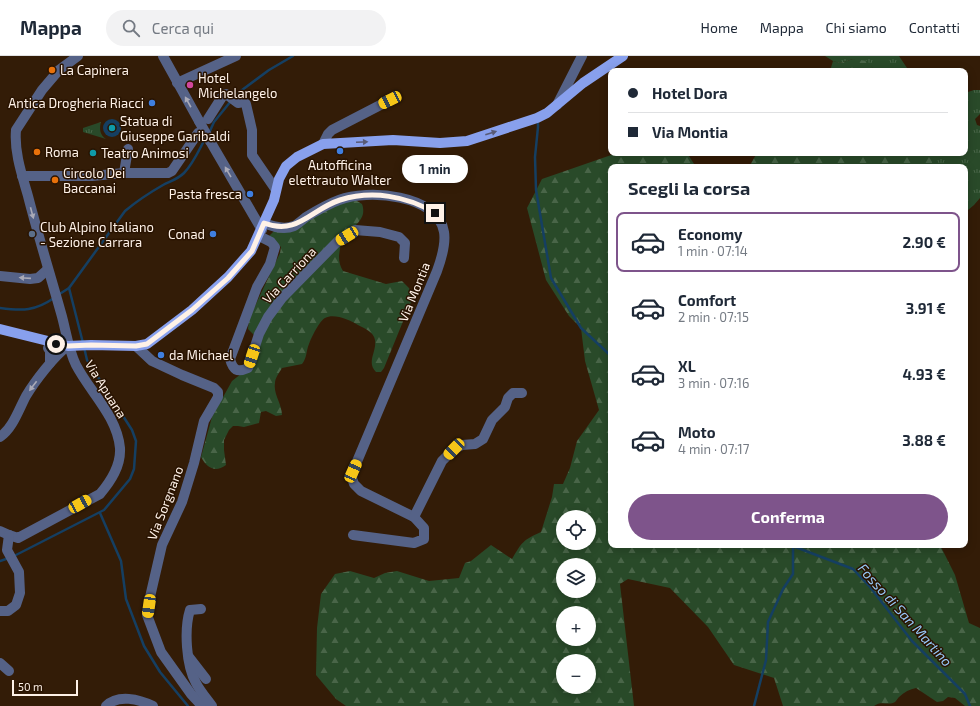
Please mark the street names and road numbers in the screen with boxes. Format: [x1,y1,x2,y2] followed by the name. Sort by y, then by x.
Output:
[259,243,319,307] street label: Via Carriona
[395,260,433,324] street label: Via Montia
[82,357,130,421] street label: Via Apuana
[144,464,186,542] street label: Via Sorgnano

